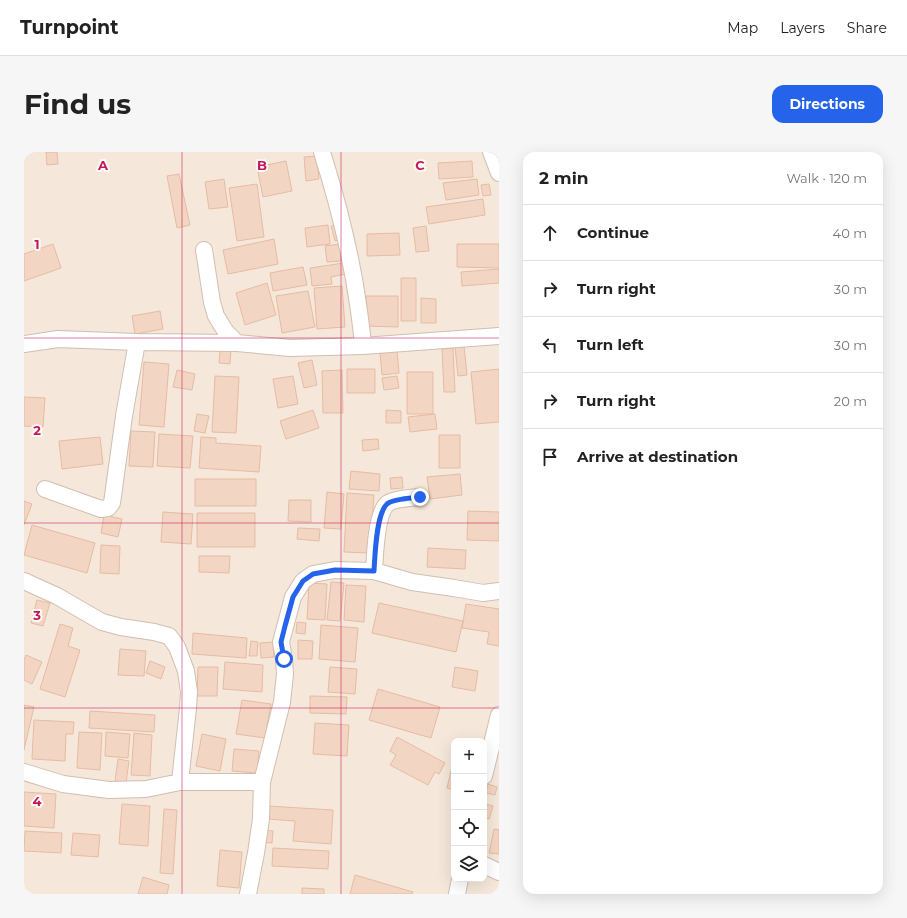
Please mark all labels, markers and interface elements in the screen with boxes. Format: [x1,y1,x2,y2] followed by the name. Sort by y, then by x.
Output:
[20,16,119,39] text: Turnpoint
[727,19,758,37] text: Map
[780,19,825,37] text: Layers
[847,19,887,37] text: Share
[772,85,883,123] button: Directions
[24,87,131,121] text: Find us
[97,157,109,173] text: A
[257,157,267,173] text: B
[415,157,425,173] text: C
[539,168,589,188] text: 2 min
[786,170,867,186] text: Walk · 120 m
[539,222,561,244] icon: ahead
[577,223,649,242] text: Continue
[833,225,867,241] text: 40 m
[34,236,40,252] text: 1
[539,278,561,300] icon: right
[577,279,656,298] text: Turn right
[834,281,867,297] text: 30 m
[539,334,561,356] icon: left
[577,335,644,354] text: Turn left
[834,337,867,353] text: 30 m
[539,390,561,412] icon: right
[577,391,656,410] text: Turn right
[834,393,867,409] text: 20 m
[33,422,41,438] text: 2
[539,446,561,468] icon: arrive
[577,447,738,466] text: Arrive at destination
[411,488,429,506] route end
[32,607,41,623] text: 3
[275,650,293,668] route start
[451,738,487,882] map controls
[451,738,487,774] button: +
[451,774,487,810] button: −
[33,793,42,809] text: 4
[451,810,487,846] button: locate
[451,846,487,882] button: layers

